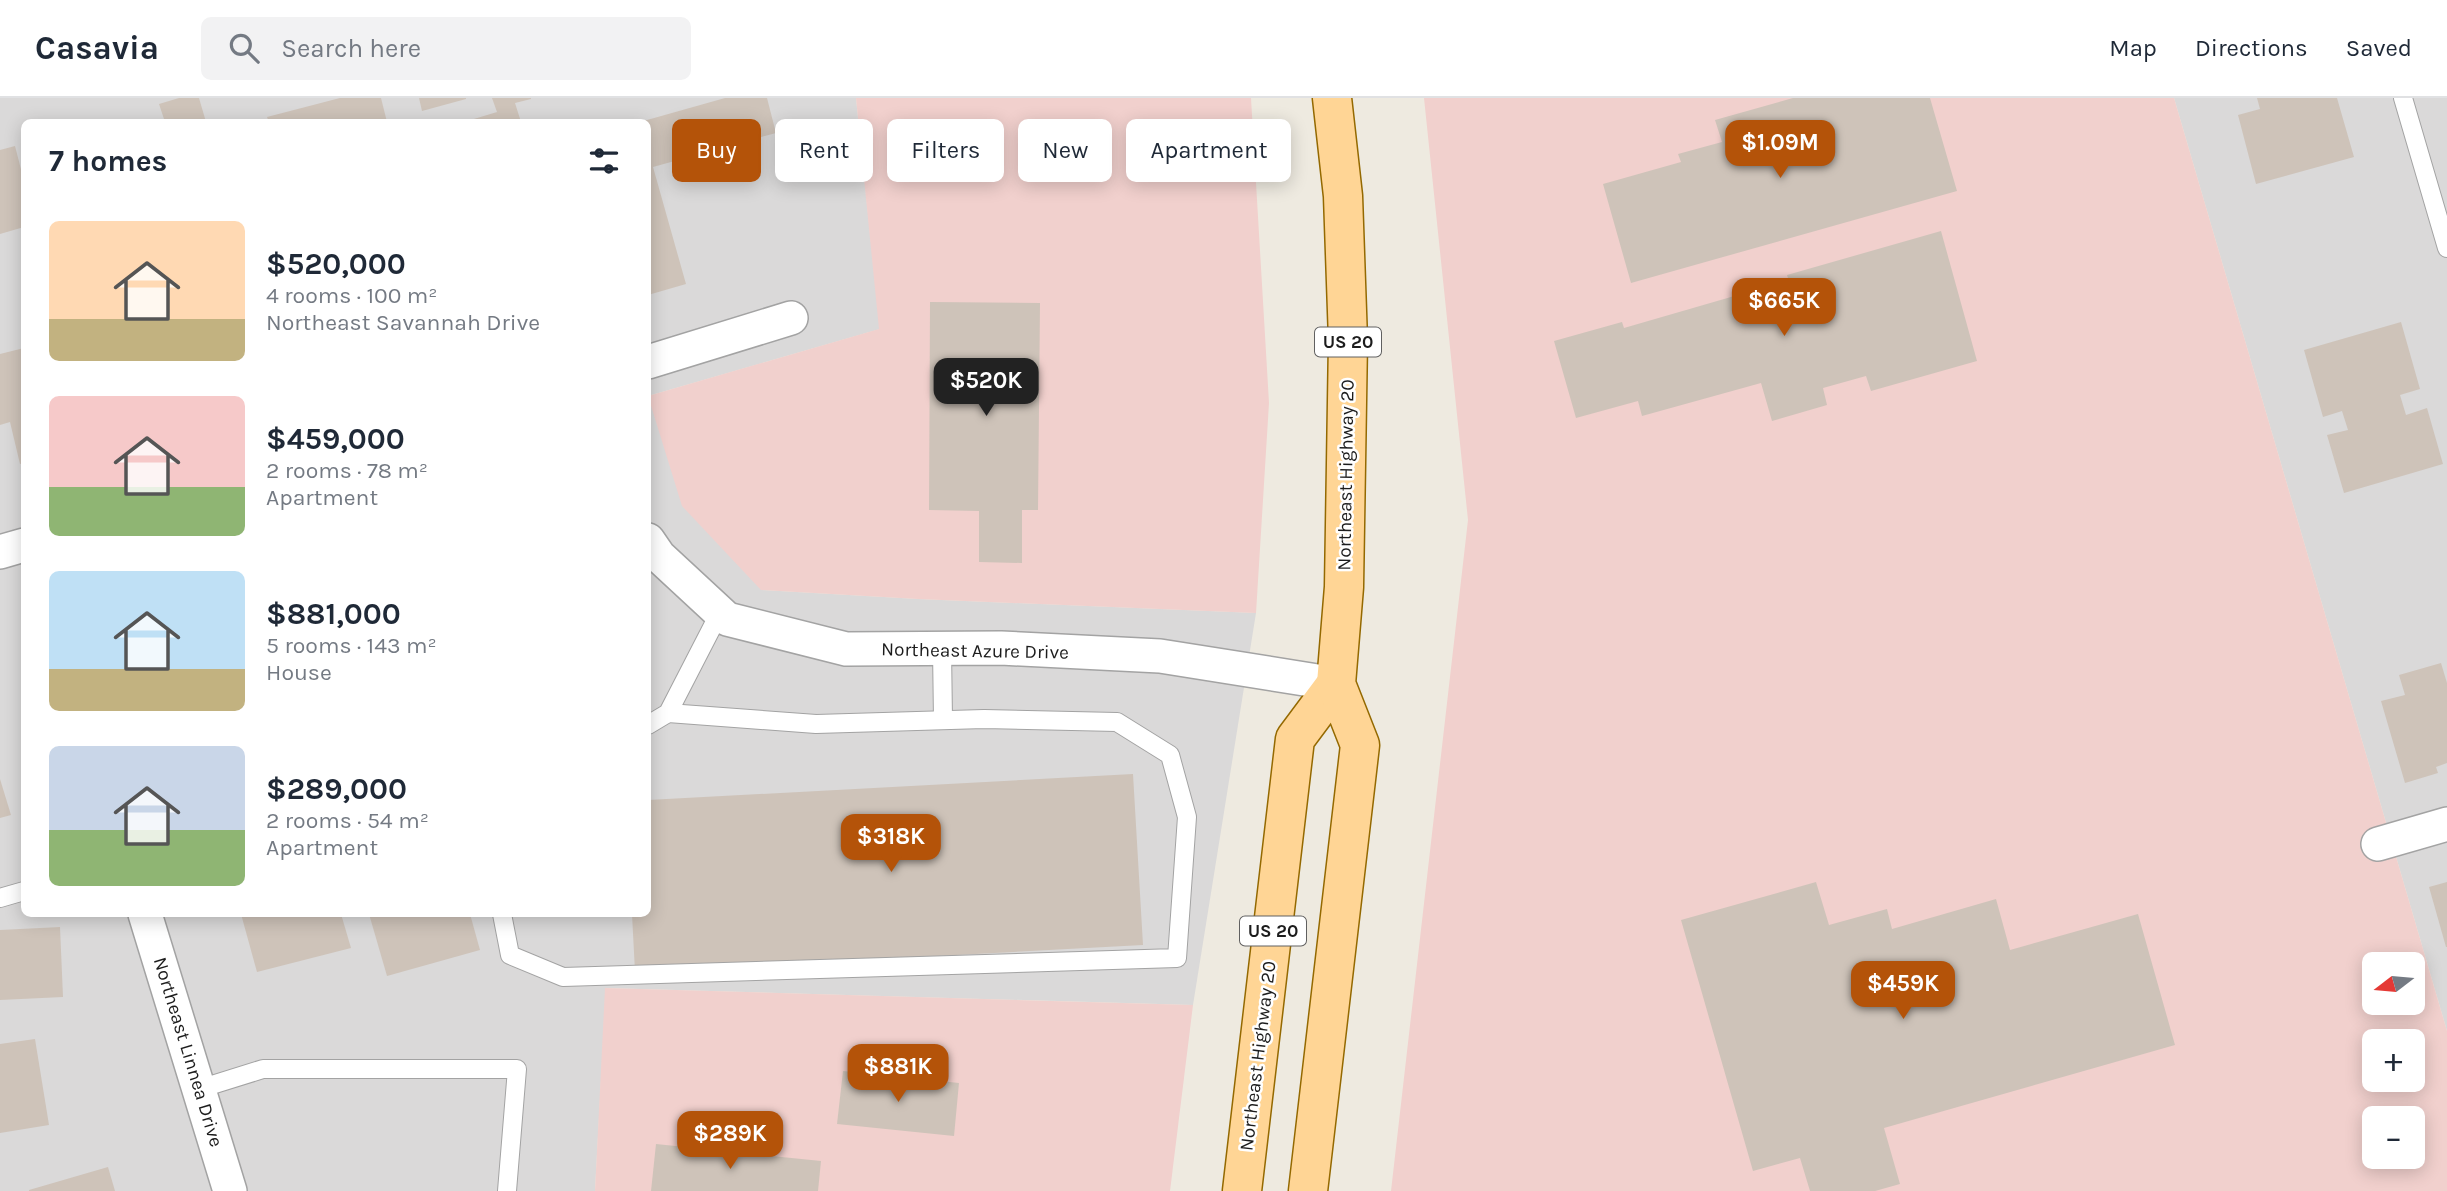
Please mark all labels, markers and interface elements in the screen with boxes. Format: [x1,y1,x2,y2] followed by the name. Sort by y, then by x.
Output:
[201,17,691,80] search box
[35,29,159,67] text: Casavia
[225,29,263,67] icon: search
[281,33,421,64] text: Search here
[2109,34,2157,62] text: Map
[2195,34,2308,62] text: Directions
[2346,34,2412,62] text: Saved
[672,119,761,182] chip: Buy
[775,119,873,182] chip: Rent
[887,119,1004,182] chip: Filters
[1018,119,1112,182] chip: New
[1126,119,1291,182] chip: Apartment
[1723,120,1837,180] pin: $1.09M
[1741,129,1819,156] text: $1.09M
[585,142,623,180] icon: filters
[49,143,167,179] text: 7 homes
[266,246,406,282] text: $520,000
[105,249,189,333] icon: home
[1735,278,1833,338] pin: $665K
[266,282,438,309] text: 4 rooms · 100 m²
[1748,287,1820,314] text: $665K
[266,309,540,336] text: Northeast Savannah Drive
[1315,328,1381,356] road number: US 20
[937,358,1035,418] pin: $520K
[950,367,1022,394] text: $520K
[1333,379,1359,571] street label: Northeast Highway 20
[266,421,405,457] text: $459,000
[105,424,189,508] icon: home
[266,457,428,484] text: 2 rooms · 78 m²
[266,484,378,511] text: Apartment
[266,596,401,632] text: $881,000
[105,599,189,683] icon: home
[266,632,437,659] text: 5 rooms · 143 m²
[881,638,1069,664] street label: Northeast Azure Drive
[266,659,332,686] text: House
[266,771,407,807] text: $289,000
[105,774,189,858] icon: home
[266,807,429,834] text: 2 rooms · 54 m²
[842,814,940,874] pin: $318K
[857,823,925,850] text: $318K
[266,834,378,861] text: Apartment
[1240,916,1306,946] road number: US 20
[2362,952,2426,1015] north arrow
[2362,952,2425,1169] map controls
[149,954,227,1150] street label: Northeast Linnea Drive
[1235,960,1281,1152] street label: Northeast Highway 20
[1854,962,1952,1021] pin: $459K
[1867,970,1939,997] text: $459K
[2362,1029,2425,1092] button: +
[849,1044,947,1104] pin: $881K
[864,1053,932,1080] text: $881K
[2362,1106,2425,1169] button: −
[681,1112,779,1171] pin: $289K
[693,1120,767,1147] text: $289K

